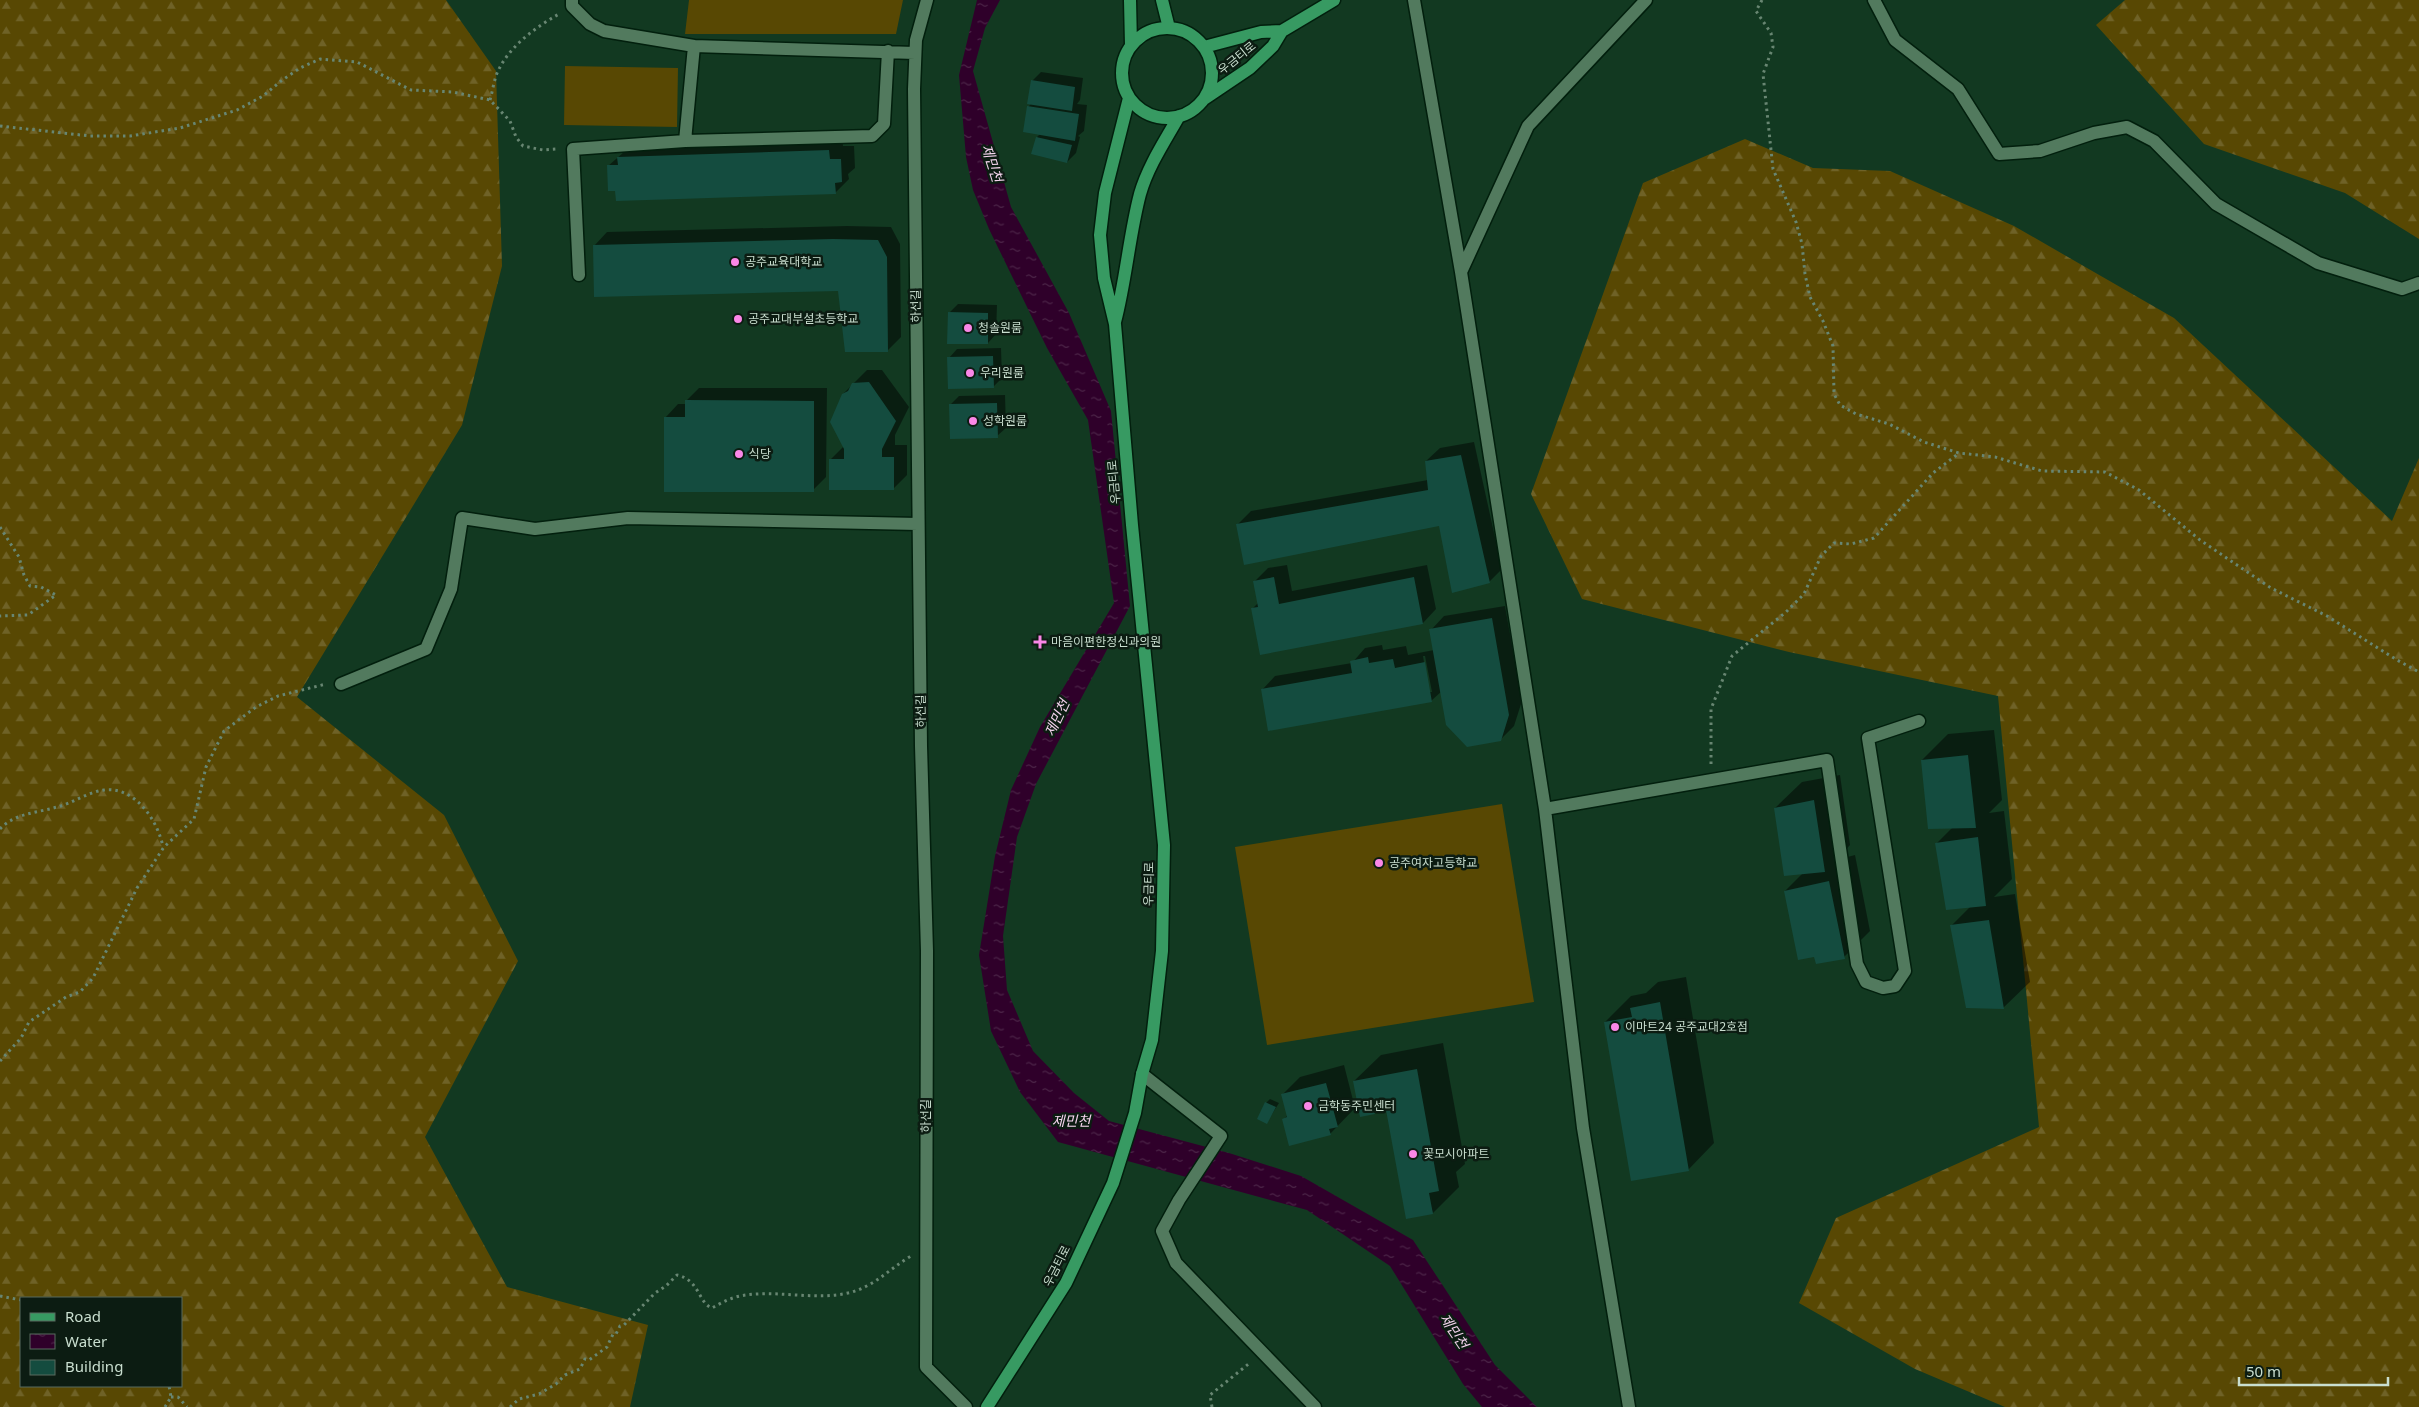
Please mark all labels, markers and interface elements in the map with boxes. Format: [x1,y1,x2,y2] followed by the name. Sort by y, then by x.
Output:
[1214,37,1259,78] street label: 우금티로
[977,142,1008,185] water label: 제민천
[745,253,822,270] place label: 공주교육대학교
[729,256,741,268] marker: 공주교육대학교
[907,289,924,323] street label: 하선길
[748,310,858,327] place label: 공주교대부설초등학교
[732,313,744,325] marker: 공주교대부설초등학교
[978,319,1022,336] place label: 청솔원룸
[962,322,974,334] marker: 청솔원룸
[980,364,1024,381] place label: 우리원룸
[964,367,976,379] marker: 우리원룸
[983,412,1027,429] place label: 성학원룸
[967,415,979,427] marker: 성학원룸
[749,445,771,462] place label: 식당
[733,448,745,460] marker: 식당
[1103,459,1124,505] street label: 우금티로
[1051,633,1161,650] place label: 마음이편한정신과의원
[1033,635,1047,649] marker: 마음이편한정신과의원
[912,694,929,728] street label: 하선길
[1040,695,1074,739] water label: 제민천
[1389,854,1477,871] place label: 공주여자고등학교
[1373,857,1385,869] marker: 공주여자고등학교
[1140,862,1157,906] street label: 우금티로
[1625,1018,1748,1035] place label: 이마트24 공주교대2호점
[1609,1021,1621,1033] marker: 이마트24 공주교대2호점
[1318,1097,1395,1114] place label: 금학동주민센터
[917,1099,934,1133] street label: 하선길
[1302,1100,1314,1112] marker: 금학동주민센터
[1052,1111,1091,1130] water label: 제민천
[1423,1145,1489,1162] place label: 꽃모시아파트
[1407,1148,1419,1160] marker: 꽃모시아파트
[1039,1242,1074,1289] street label: 우금티로
[20,1297,182,1387] legend
[65,1306,101,1326] text: Road
[1436,1309,1474,1353] water label: 제민천
[65,1331,107,1351] text: Water
[2239,1354,2388,1386] scale bar
[65,1356,123,1376] text: Building
[2246,1361,2281,1381] text: 50 m

